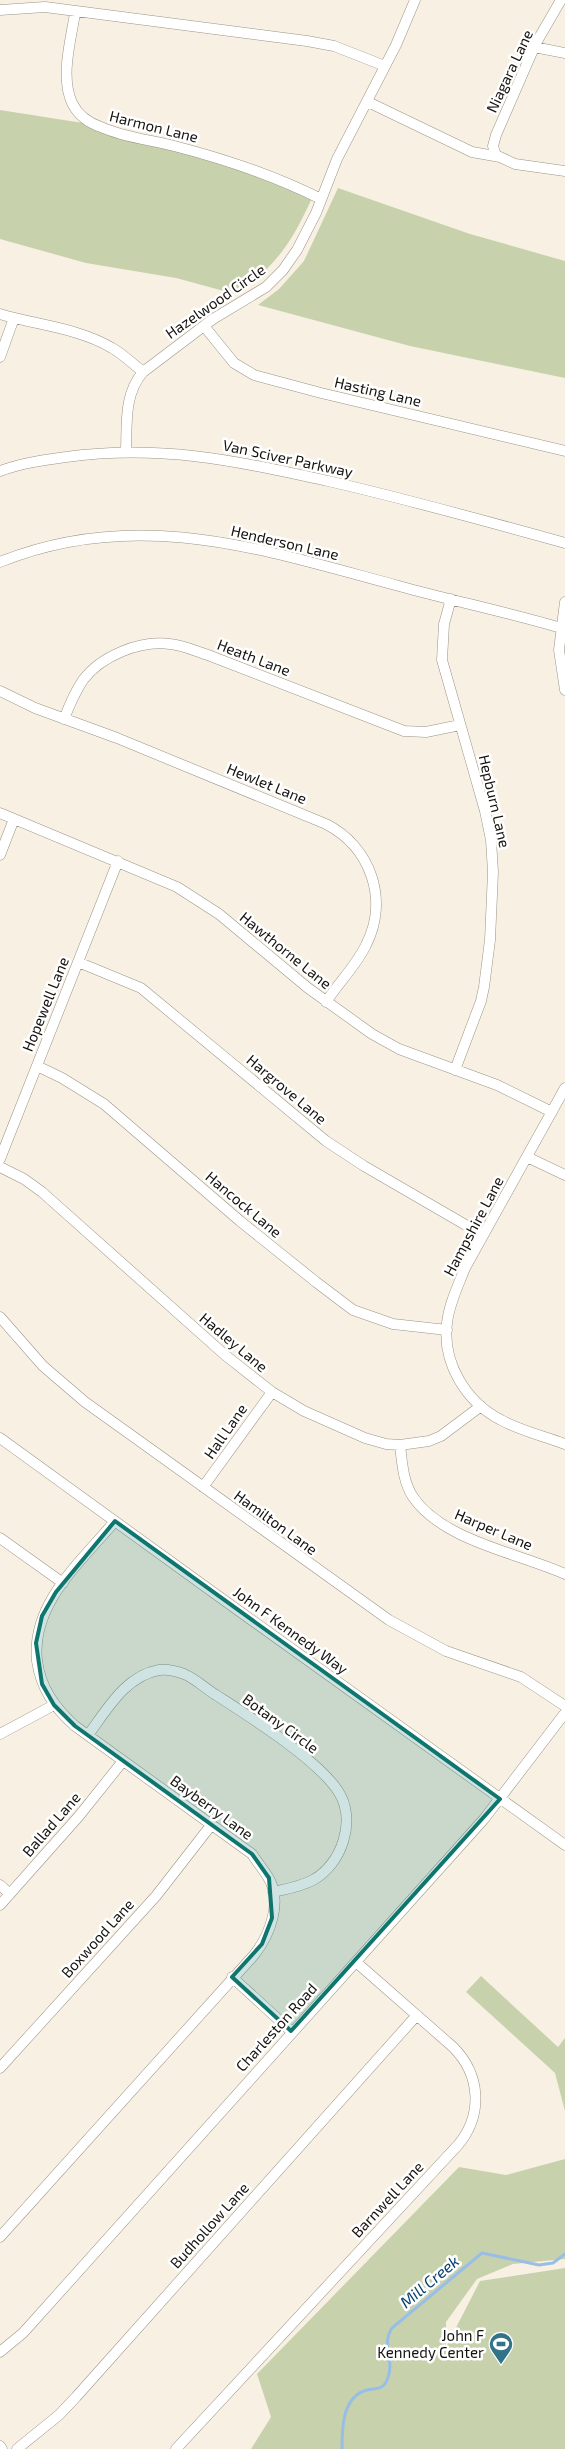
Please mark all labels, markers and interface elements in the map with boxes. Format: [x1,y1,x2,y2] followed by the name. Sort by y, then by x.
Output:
[482,27,536,115] street label: Niagara Lane
[108,106,200,146] street label: Harmon Lane
[162,260,268,342] street label: Hazelwood Circle
[333,372,423,410] street label: Hasting Lane
[221,435,355,481] street label: Van Sciver Parkway
[229,521,341,563] street label: Henderson Lane
[215,635,293,679] street label: Heath Lane
[476,753,514,849] street label: Hepburn Lane
[224,759,310,807] street label: Hewlet Lane
[237,908,335,992] street label: Hawthorne Lane
[18,954,72,1054] street label: Hopewell Lane
[243,1050,331,1128] street label: Hargrove Lane
[202,1167,286,1241] street label: Hancock Lane
[439,1173,507,1279] street label: Hampshire Lane
[196,1308,272,1376] street label: Hadley Lane
[200,1400,250,1462] street label: Hall Lane
[231,1486,321,1558] street label: Hamilton Lane
[452,1505,536,1553] street label: Harper Lane
[230,1582,352,1678] street label: John F Kennedy Way
[240,1689,322,1757] street label: Botany Circle
[167,1771,257,1843] street label: Bayberry Lane
[18,1788,84,1860] street label: Ballad Lane
[57,1895,137,1981] street label: Boxwood Lane
[232,1979,320,2075] street label: Charleston Road
[347,2157,427,2241] street label: Barnwell Lane
[166,2178,252,2272] street label: Budhollow Lane
[396,2251,462,2311] water label: Mill Creek
[377,2326,484,2361] place label: John F Kennedy Center
[488,2331,514,2365] sports icon: John F Kennedy Center

